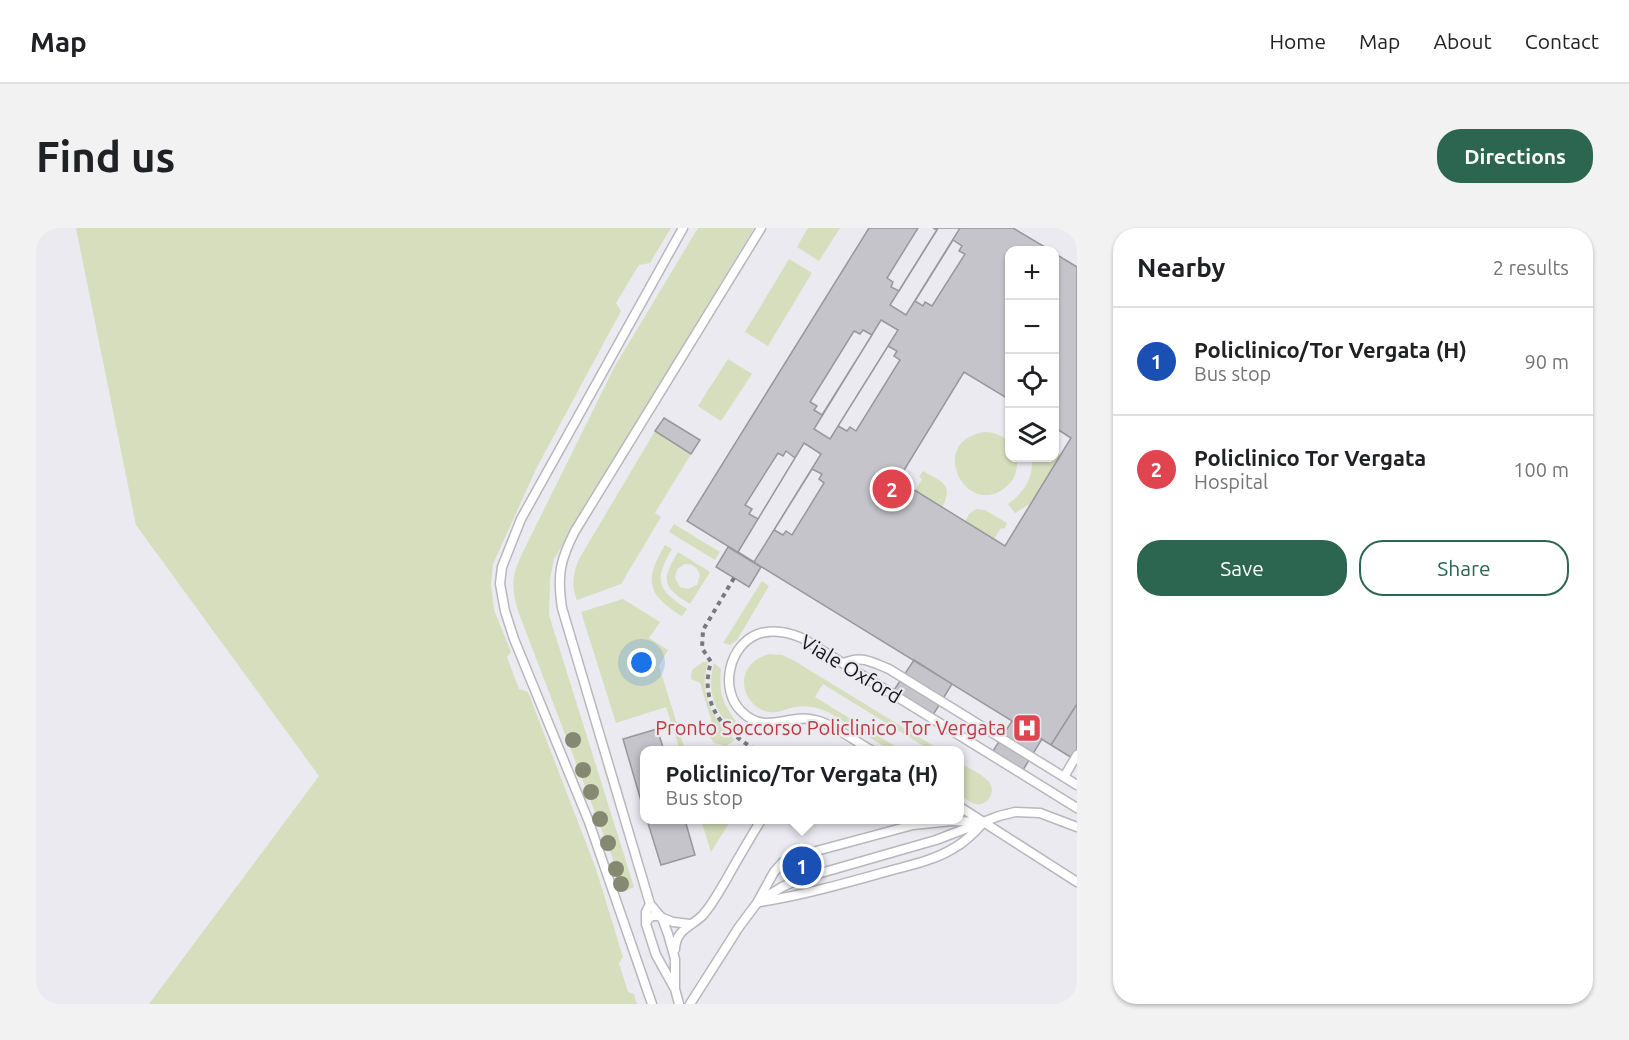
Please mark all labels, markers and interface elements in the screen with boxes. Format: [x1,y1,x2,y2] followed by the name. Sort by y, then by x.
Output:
[30,26,87,57] text: Map
[1269,29,1326,53] text: Home
[1359,29,1400,53] text: Map
[1433,29,1492,53] text: About
[1525,29,1599,53] text: Contact
[1437,129,1593,183] button: Directions
[36,133,175,180] text: Find us
[1005,246,1059,462] map controls
[1005,246,1059,300] button: +
[1137,253,1225,282] text: Nearby
[1493,256,1569,279] text: 2 results
[1005,300,1059,354] button: −
[1194,337,1467,362] text: Policlinico/Tor Vergata (H)
[1151,350,1162,373] text: 1
[1525,350,1569,373] text: 90 m
[1005,354,1059,408] button: locate
[1194,362,1271,385] text: Bus stop
[1005,408,1059,462] button: layers
[1194,445,1426,470] text: Policlinico Tor Vergata
[1151,458,1162,481] text: 2
[1513,458,1569,481] text: 100 m
[872,466,912,512] pin: 2
[1194,470,1268,493] text: Hospital
[1137,540,1347,596] button: Save
[1359,540,1569,596] button: Share
[797,629,906,708] street label: Viale Oxford
[627,648,656,677] your location
[1011,712,1043,744] hospital icon: Pronto Soccorso Policlinico Tor Vergata
[655,716,1006,739] place label: Pronto Soccorso Policlinico Tor Vergata
[640,746,964,824] popup
[666,761,938,786] text: Policlinico/Tor Vergata (H)
[666,786,743,809] text: Bus stop
[782,844,822,888] pin: 1

